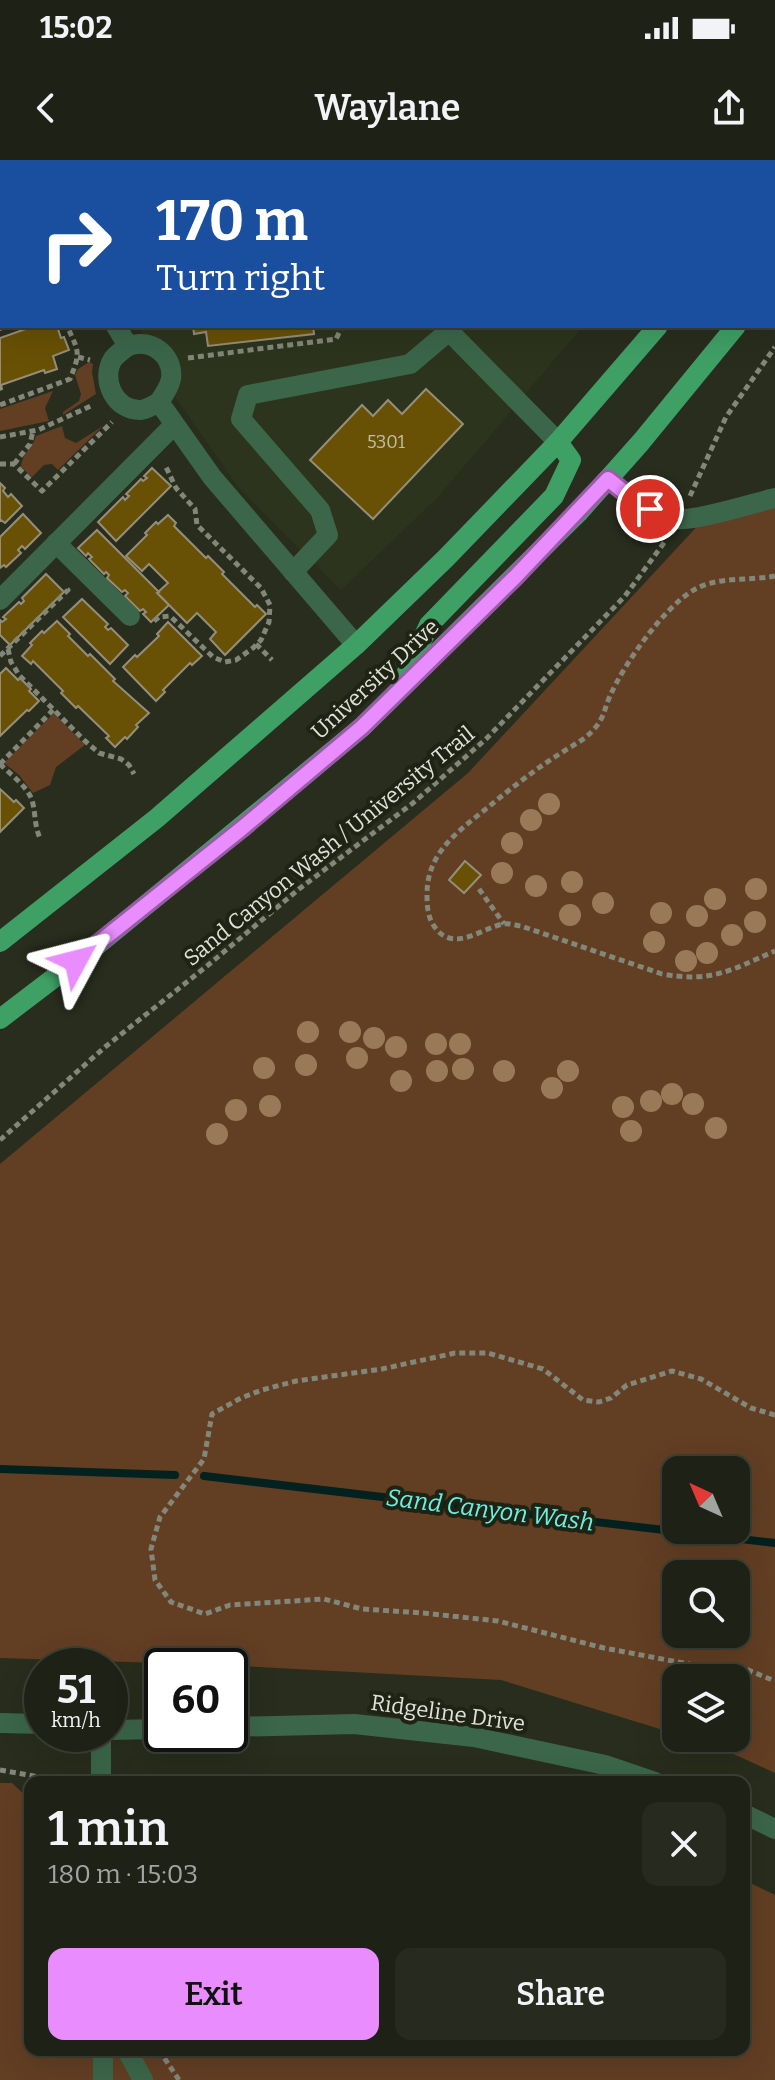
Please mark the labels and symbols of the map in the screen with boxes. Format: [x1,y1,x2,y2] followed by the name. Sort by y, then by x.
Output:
[367,431,406,453] house number: 5301
[616,475,684,543] pin
[306,613,444,745] street label: University Drive
[178,720,480,972] street label: Sand Canyon Wash / University Trail
[34,919,118,1003] position arrow
[662,1456,750,1544] north arrow
[385,1483,595,1537] water label: Sand Canyon Wash
[144,1648,248,1752] speed limit sign: 60
[369,1689,527,1737] street label: Ridgeline Drive

